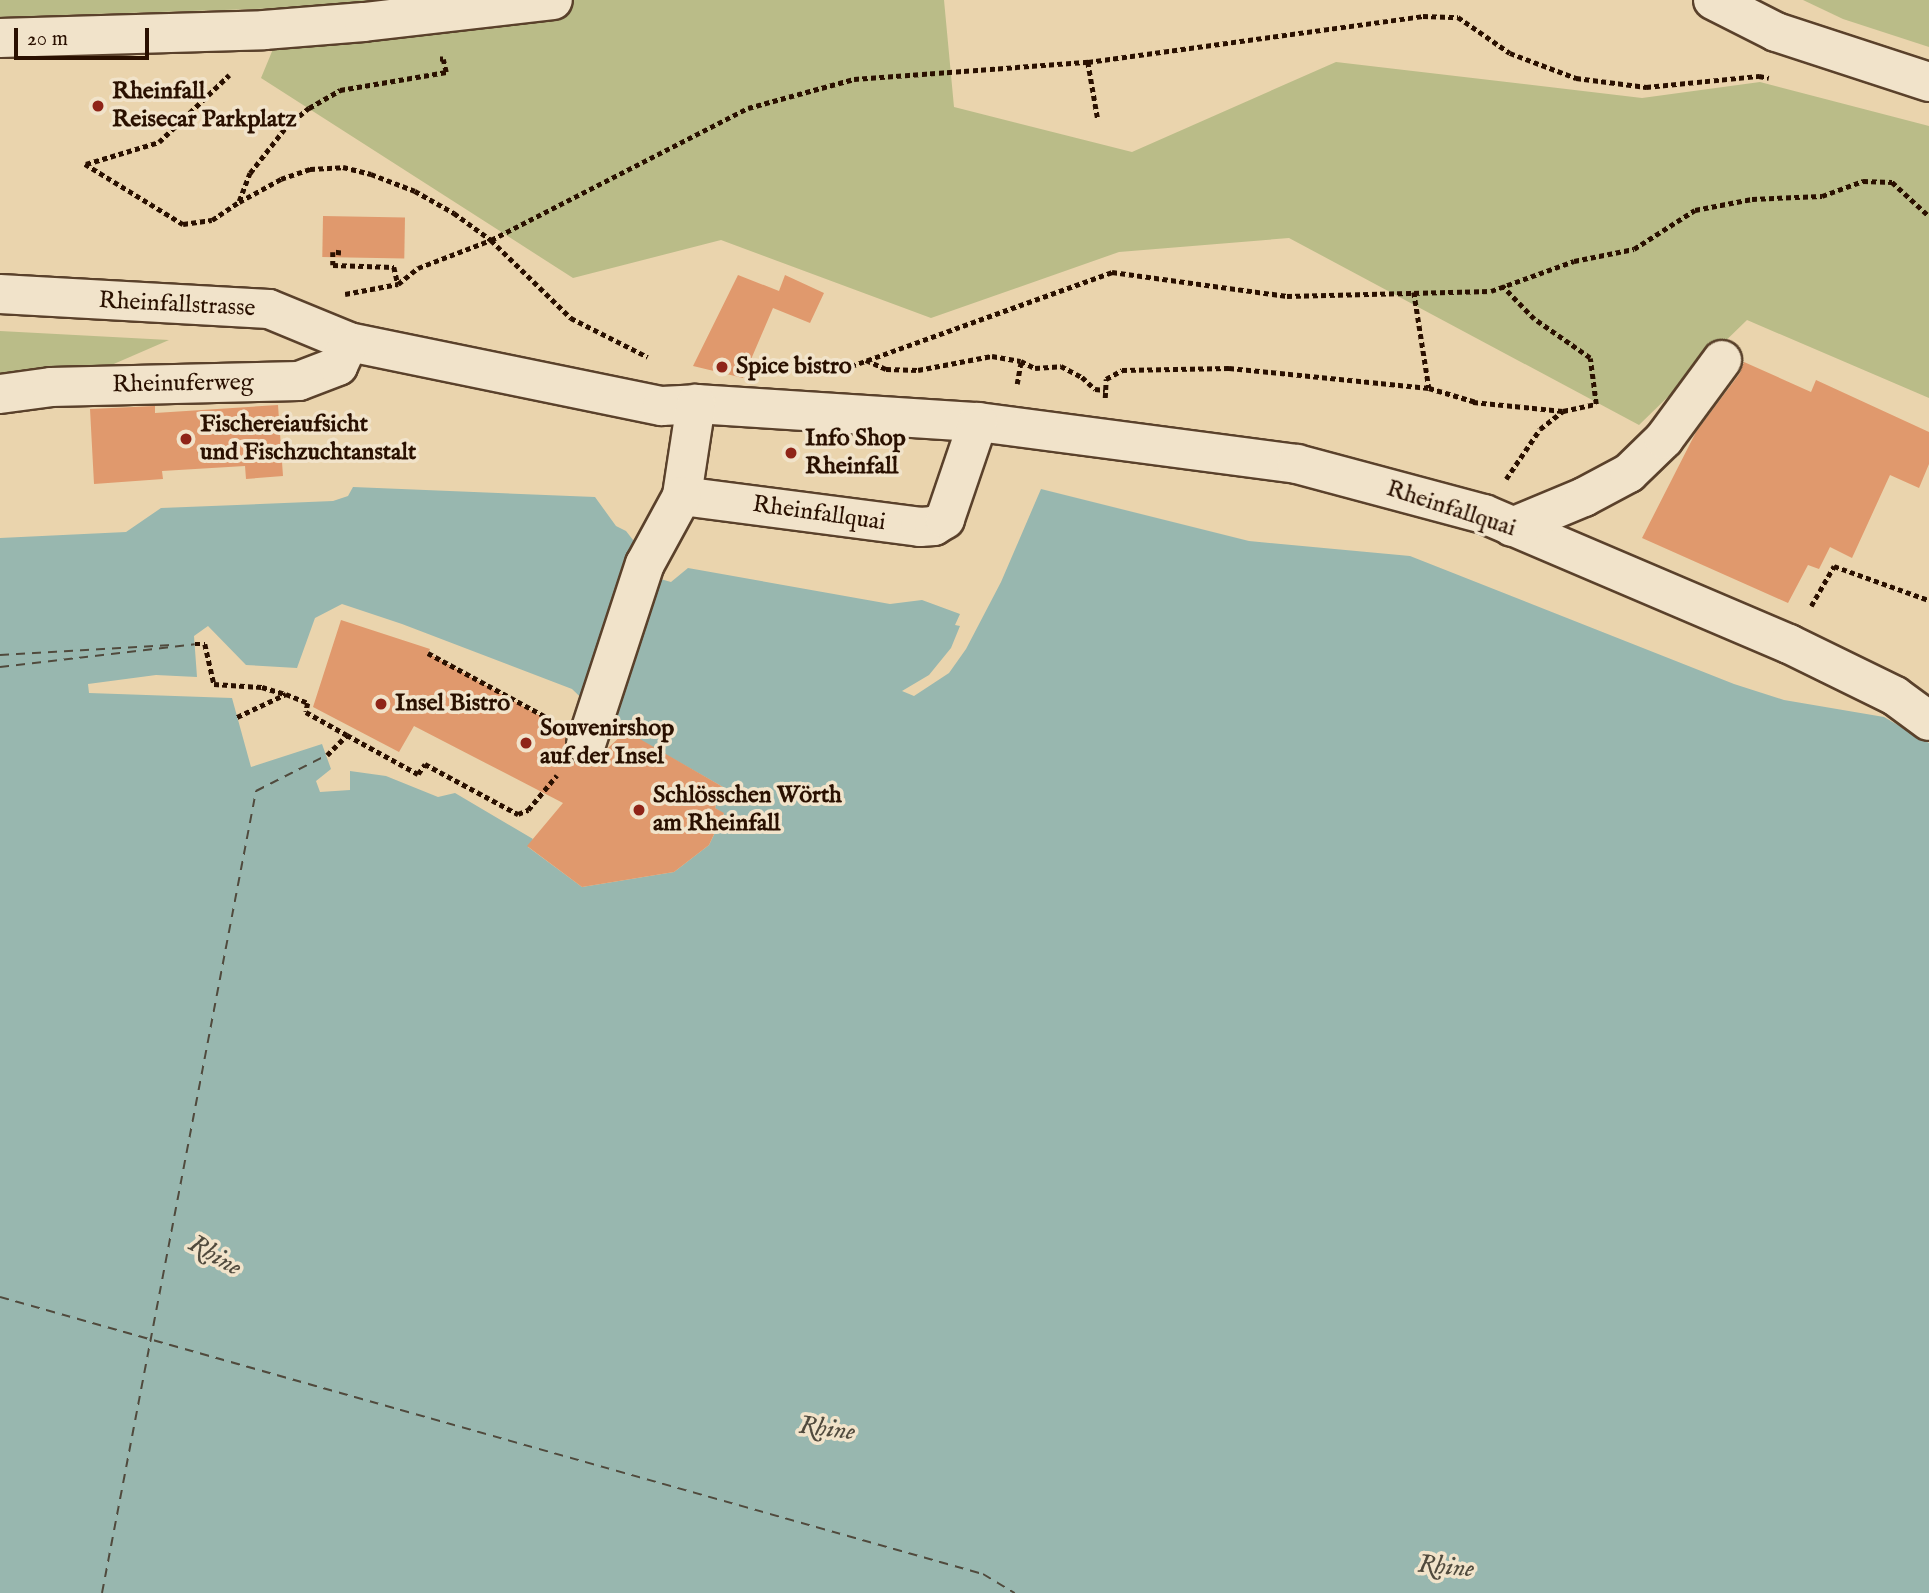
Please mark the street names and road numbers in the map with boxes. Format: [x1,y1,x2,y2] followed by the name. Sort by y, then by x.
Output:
[98,287,256,323] street label: Rheinfallstrasse
[112,368,254,400] street label: Rheinuferweg
[1383,475,1519,543] street label: Rheinfallquai
[750,490,888,538] street label: Rheinfallquai

